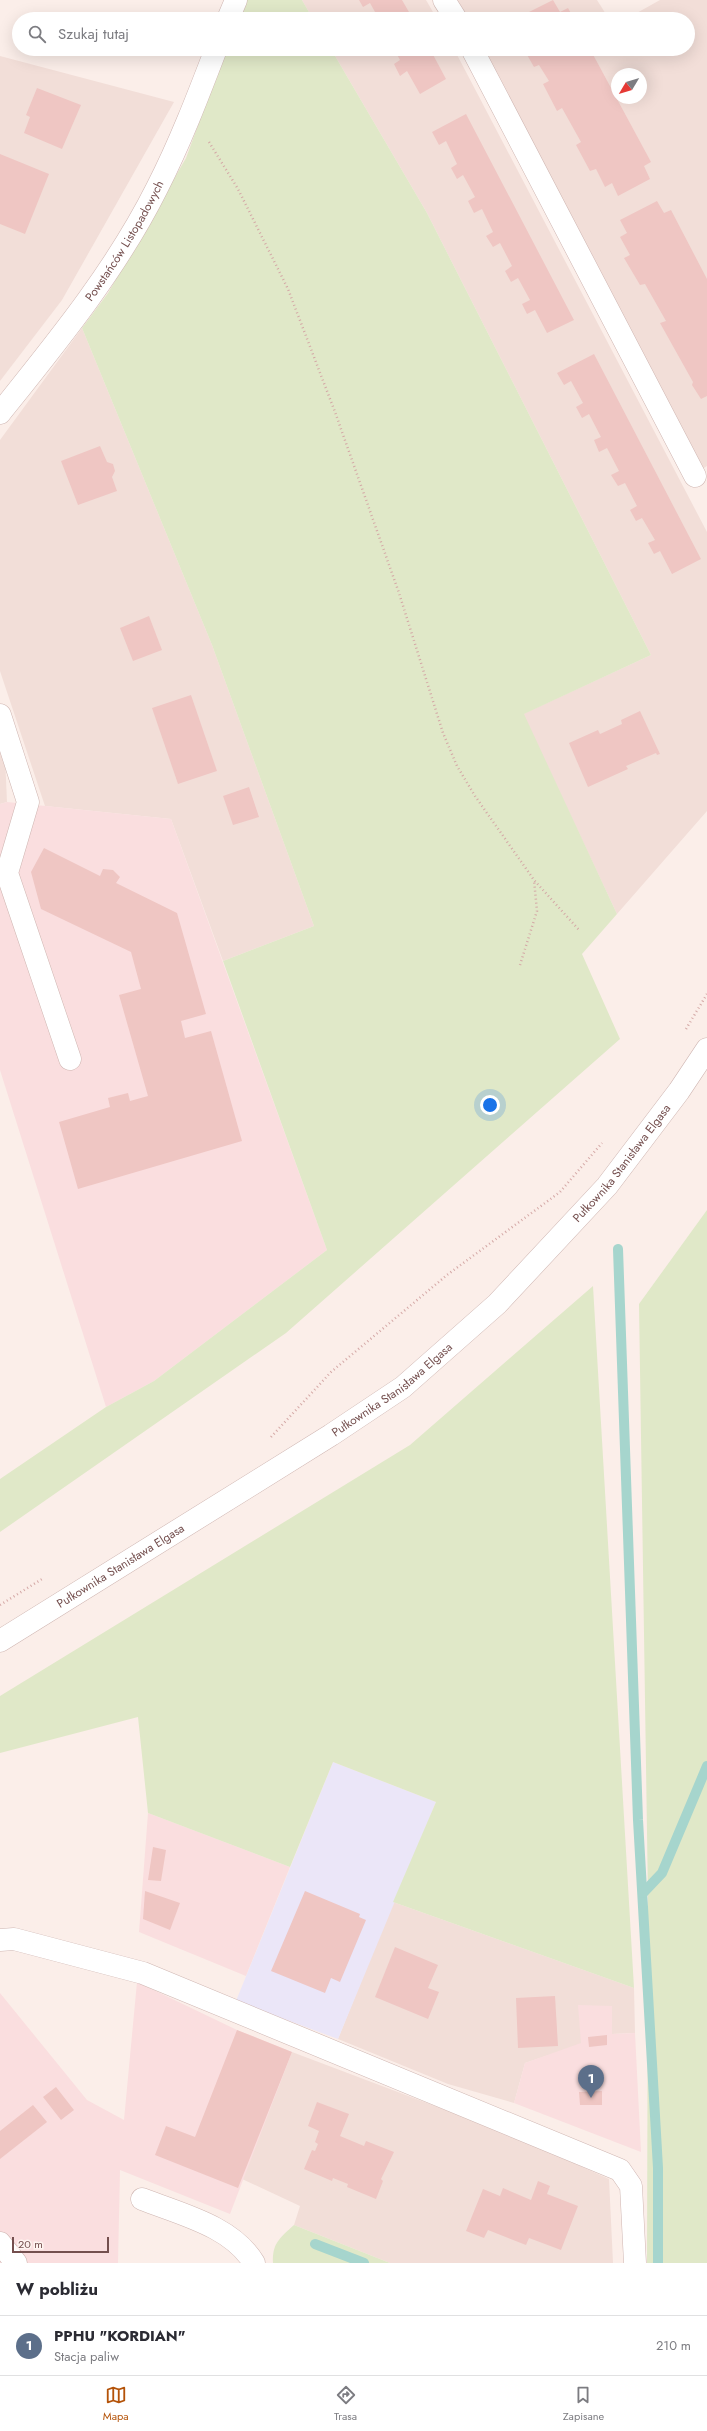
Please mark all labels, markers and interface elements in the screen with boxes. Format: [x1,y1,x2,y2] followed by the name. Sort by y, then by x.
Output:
[12,12,695,56] search box
[26,23,48,45] icon: search
[58,23,129,45] text: Szukaj tutaj
[611,68,647,104] north arrow
[81,177,168,305] street label: Powstańców Listopadowych
[480,1095,500,1115] your location
[568,1100,675,1226] street label: Pułkownika Stanisława Elgasa
[328,1338,457,1441] street label: Pułkownika Stanisława Elgasa
[53,1519,188,1613] street label: Pułkownika Stanisława Elgasa
[578,2065,604,2098] pin: 1
[12,2235,109,2254] scale bar
[18,2236,43,2252] text: 20 m
[16,2277,98,2301] text: W pobliżu
[54,2325,186,2347] text: PPHU "KORDIAN"
[26,2336,32,2355] text: 1
[656,2336,691,2355] text: 210 m
[54,2347,119,2366] text: Stacja paliw
[103,2384,129,2424] tab: Mapa
[334,2384,357,2424] tab: Trasa
[563,2384,604,2424] tab: Zapisane

